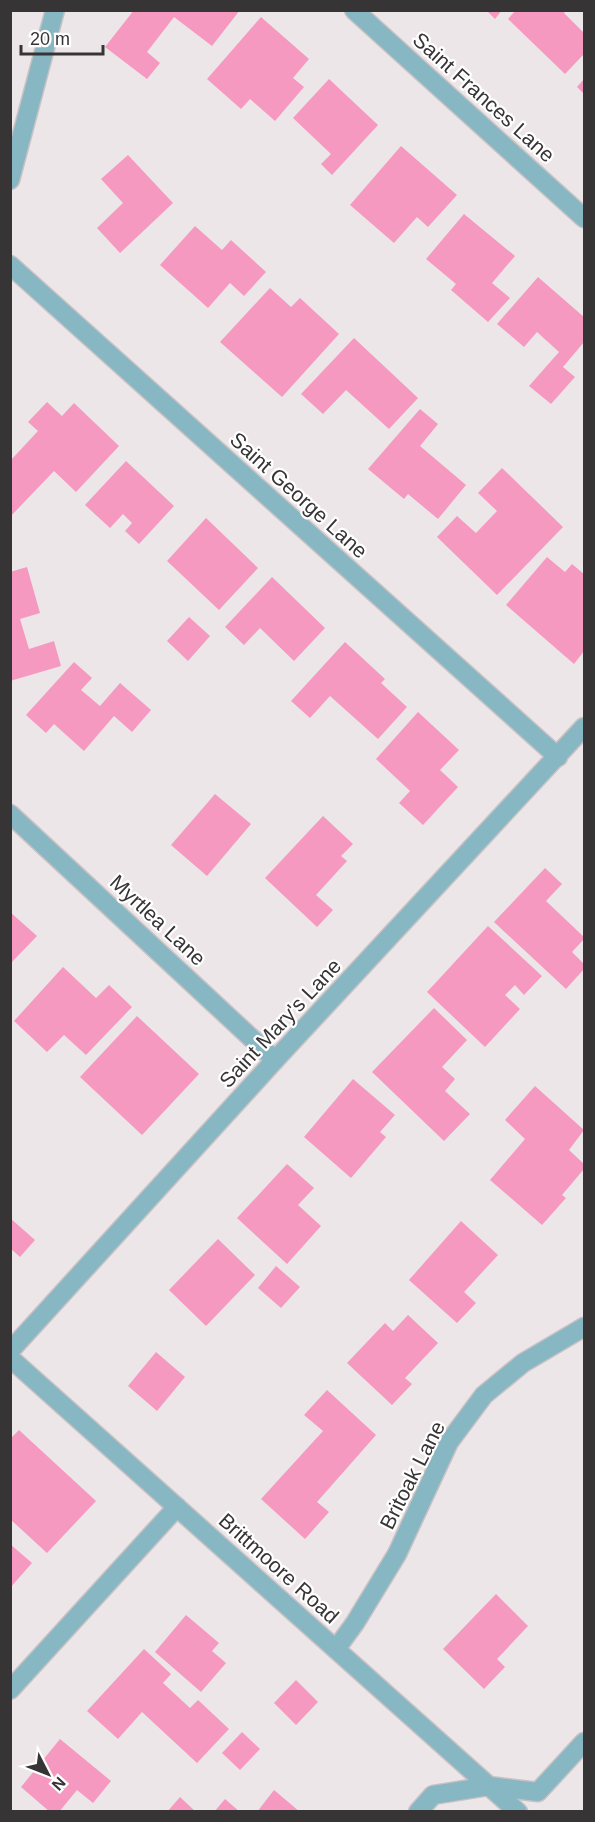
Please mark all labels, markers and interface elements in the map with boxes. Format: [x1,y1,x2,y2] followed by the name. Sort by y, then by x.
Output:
[21,18,104,56] scale bar
[409,28,559,166] street label: Saint Frances Lane
[30,29,70,49] text: 20 m
[226,427,372,563] street label: Saint George Lane
[106,870,210,970] street label: Myrtlea Lane
[214,954,346,1092] street label: Saint Mary's Lane
[375,1417,449,1533] street label: Britoak Lane
[214,1508,344,1628] street label: Brittmoore Road
[18,1744,78,1804] north arrow
[49,1774,69,1794] text: N

